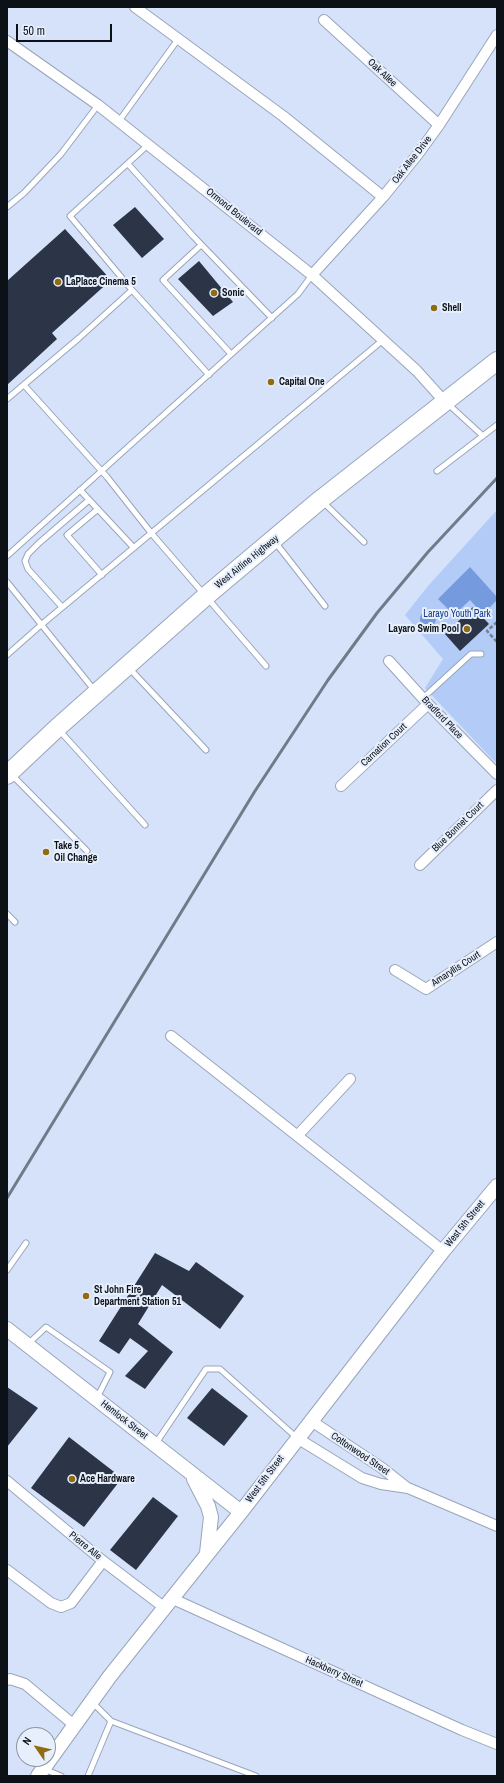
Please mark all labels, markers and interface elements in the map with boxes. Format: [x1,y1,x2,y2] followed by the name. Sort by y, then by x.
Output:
[18,16,114,42] scale bar
[23,23,45,39] text: 50 m
[365,56,399,90] street label: Oak Allee
[390,134,434,186] street label: Oak Allee Drive
[203,186,265,238] street label: Ormond Boulevard
[66,276,136,288] place label: LaPlace Cinema 5
[53,277,63,287] marker: LaPlace Cinema 5
[222,287,244,299] place label: Sonic
[209,288,219,298] marker: Sonic
[442,302,462,314] place label: Shell
[429,303,439,313] marker: Shell
[279,376,325,388] place label: Capital One
[266,377,276,387] marker: Capital One
[213,533,281,591] street label: West Airline Highway
[423,608,491,620] park label: Larayo Youth Park
[388,623,459,635] place label: Layaro Swim Pool
[462,624,472,634] marker: Layaro Swim Pool
[419,694,465,742] street label: Bradford Place
[359,721,409,769] street label: Carnation Court
[430,799,486,855] street label: Blue Bonnet Court
[54,840,97,864] place label: Take 5 Oil Change
[41,847,51,857] marker: Take 5 Oil Change
[429,949,483,989] street label: Amaryllis Court
[443,1198,487,1250] street label: West 5th Street
[94,1284,181,1308] place label: St John Fire Department Station 51
[81,1291,91,1301] marker: St John Fire Department Station 51
[98,1398,150,1442] street label: Hemlock Street
[328,1430,392,1478] street label: Cottonwood Street
[243,1453,287,1505] street label: West 5th Street
[80,1473,135,1485] place label: Ace Hardware
[67,1474,77,1484] marker: Ace Hardware
[66,1529,104,1563] street label: Pierre Alle
[303,1654,365,1690] street label: Hackberry Street
[16,1727,56,1767] north arrow
[19,1734,35,1747] text: N

